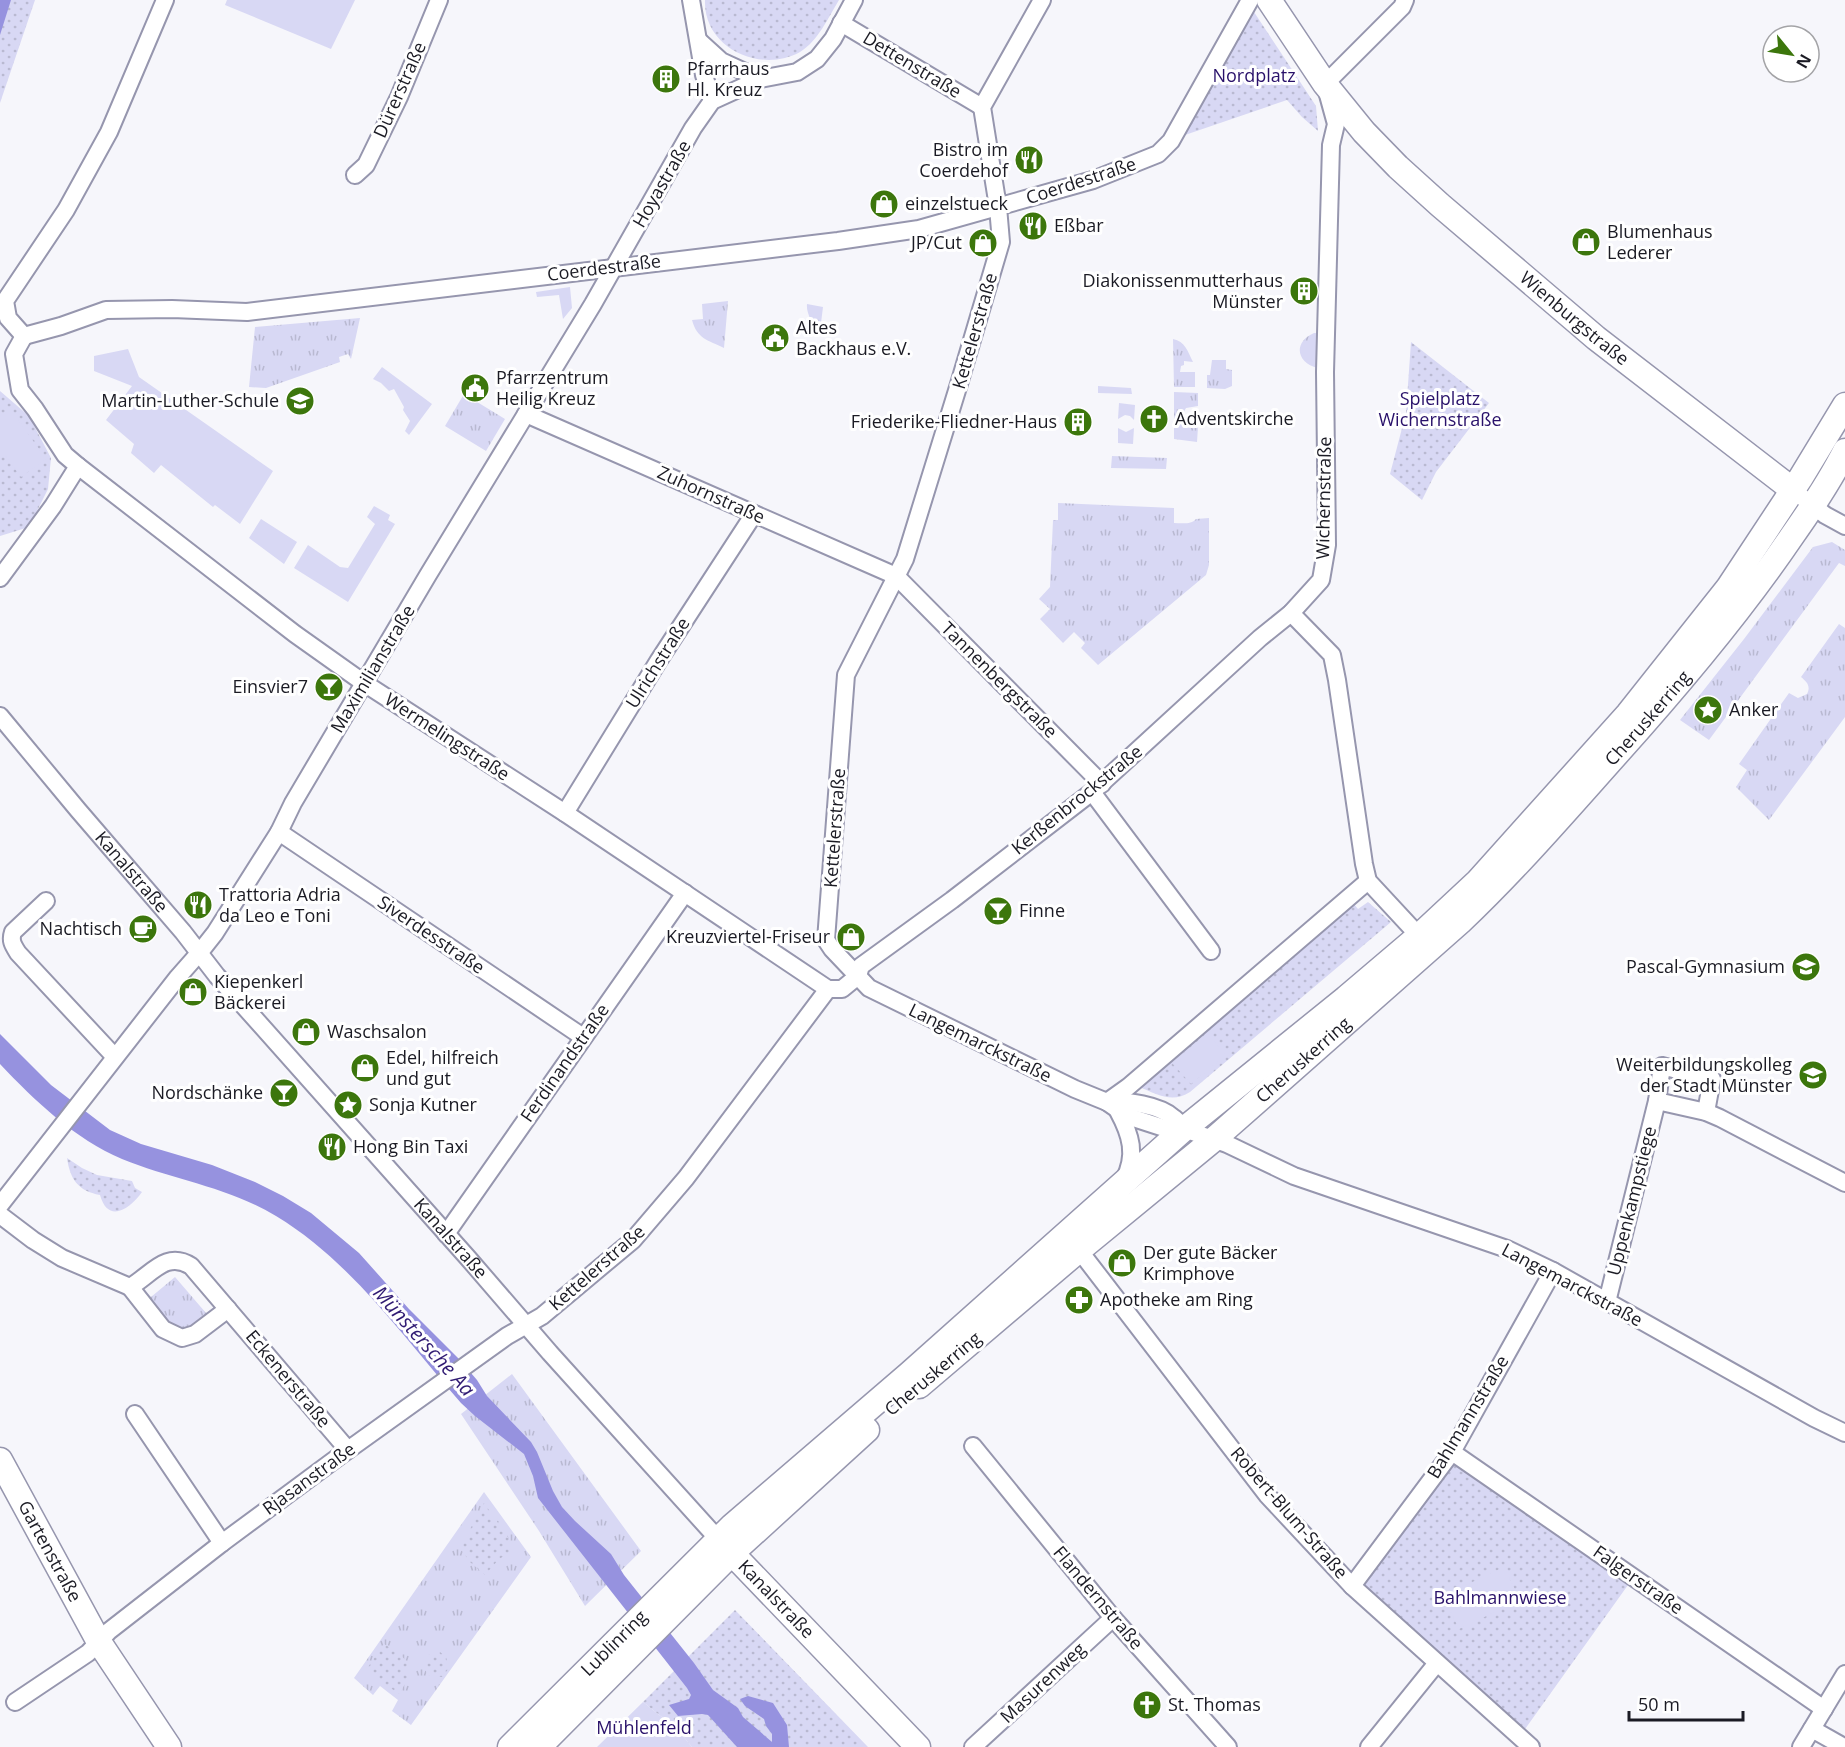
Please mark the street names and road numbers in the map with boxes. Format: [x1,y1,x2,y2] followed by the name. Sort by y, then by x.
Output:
[859,25,966,103] street label: Dettenstraße
[367,38,431,141] street label: Dürerstraße
[627,136,696,231] street label: Hoyastraße
[1023,151,1139,209] street label: Coerdestraße
[546,248,662,286] street label: Coerdestraße
[1515,265,1634,370] street label: Wienburgstraße
[946,270,1002,392] street label: Kettelerstraße
[1310,436,1336,560] street label: Wichernstraße
[654,460,769,528] street label: Zuhornstraße
[324,600,420,737] street label: Maximilianstraße
[620,612,695,712] street label: Ulrichstraße
[936,616,1063,743] street label: Tannenbergstraße
[1599,665,1696,770] street label: Cheruskerring
[380,687,515,786] street label: Wermelingstraße
[1006,739,1147,859] street label: Kerßenbrockstraße
[818,767,850,888] street label: Kettelerstraße
[90,826,174,917] street label: Kanalstraße
[373,889,490,979] street label: Siverdesstraße
[905,997,1056,1087] street label: Langemarckstraße
[514,999,614,1126] street label: Ferdinandstraße
[1250,1011,1356,1108] street label: Cheruskerring
[1601,1124,1661,1278] street label: Uppenkampstiege
[409,1192,493,1283] street label: Kanalstraße
[543,1219,649,1316] street label: Kettelerstraße
[1498,1237,1647,1331] street label: Langemarckstraße
[241,1325,337,1432] street label: Eckenerstraße
[879,1326,986,1421] street label: Cheruskerring
[1421,1350,1513,1483] street label: Bahlmannstraße
[257,1436,360,1520] street label: Rjasanstraße
[1226,1441,1354,1583] street label: Robert-Blum-Straße
[13,1496,88,1606] street label: Gartenstraße
[1589,1539,1688,1619] street label: Falgerstraße
[1048,1541,1149,1654] street label: Flandernstraße
[733,1554,820,1643] street label: Kanalstraße
[575,1604,652,1681] street label: Lublinring
[995,1636,1090,1728] street label: Masurenweg

